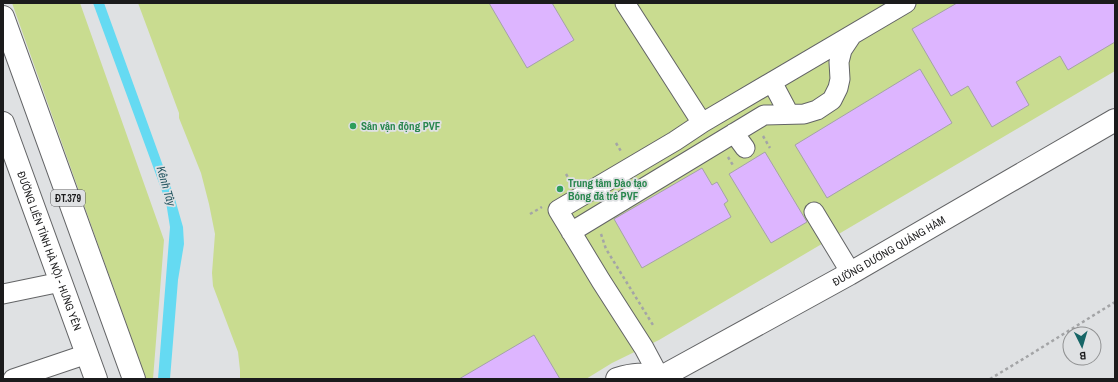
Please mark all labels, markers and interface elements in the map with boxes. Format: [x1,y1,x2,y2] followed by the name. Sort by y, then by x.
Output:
[361,119,441,133] place label: Sân vận động PVF
[348,121,358,131] marker: Sân vận động PVF
[153,164,180,209] water label: Kênh Tây
[14,169,85,332] street label: ĐƯỜNG LIÊN TỈNH HÀ NỘI - HƯNG YÊN
[568,176,648,203] place label: Trung tâm Đào tạo Bóng đá trẻ PVF
[555,184,565,194] marker: Trung tâm Đào tạo Bóng đá trẻ PVF
[51,190,85,206] road number: ĐT.379
[830,213,948,289] street label: ĐƯỜNG DƯƠNG QUẢNG HÀM
[1062,326,1102,366] north arrow
[1079,349,1087,363] text: B

